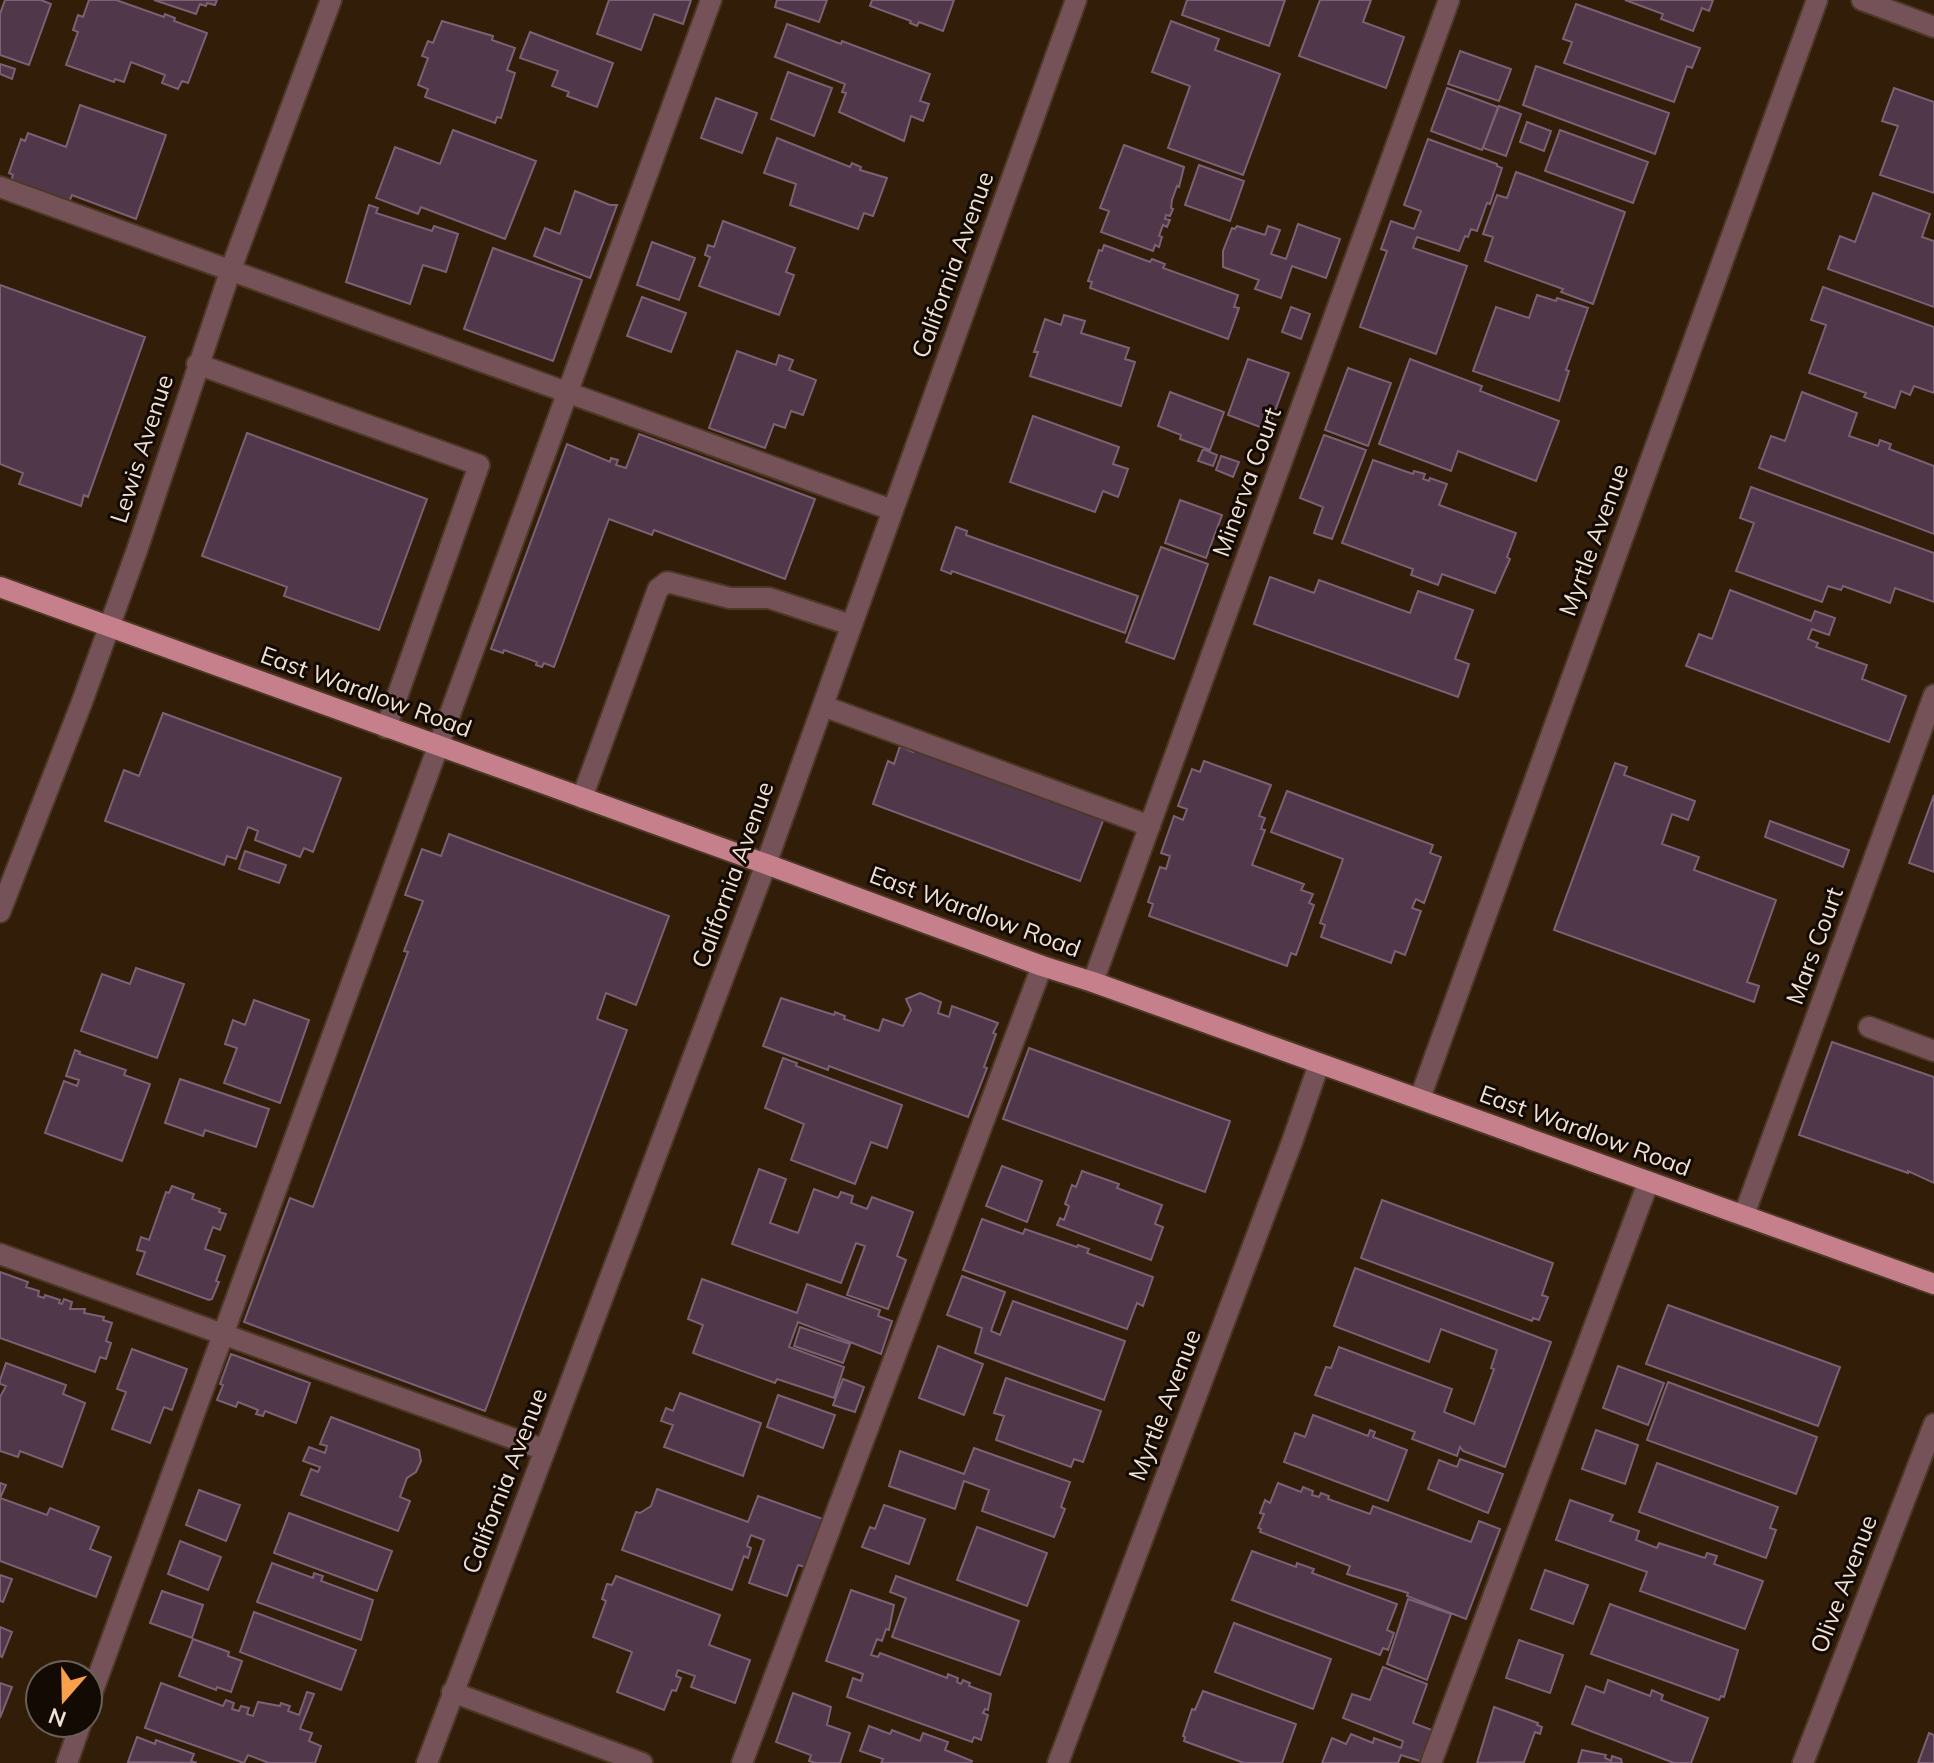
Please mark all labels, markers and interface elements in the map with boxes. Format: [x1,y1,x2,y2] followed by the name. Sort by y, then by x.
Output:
[904,167,1000,362] street label: California Avenue
[103,371,179,527] street label: Lewis Avenue
[1205,403,1287,561] street label: Minerva Court
[1552,459,1634,620] street label: Myrtle Avenue
[257,639,476,743] street label: East Wardlow Road
[684,777,780,972] street label: California Avenue
[866,859,1085,963] street label: East Wardlow Road
[1779,883,1849,1008] street label: Mars Court
[1476,1078,1695,1182] street label: East Wardlow Road
[1121,1325,1207,1485] street label: Myrtle Avenue
[455,1384,553,1578] street label: California Avenue
[1803,1510,1883,1657] street label: Olive Avenue
[24,1659,104,1739] north arrow
[45,1702,70,1734] text: N

